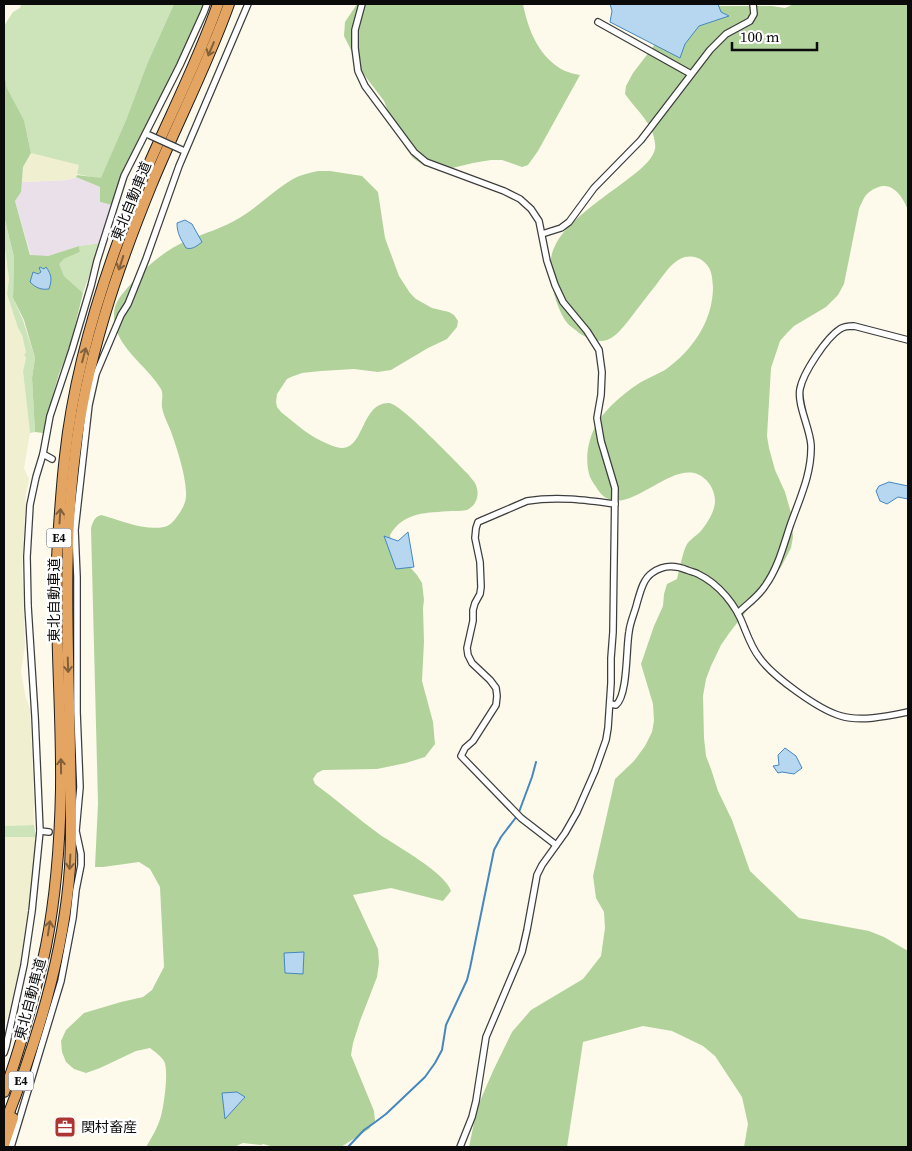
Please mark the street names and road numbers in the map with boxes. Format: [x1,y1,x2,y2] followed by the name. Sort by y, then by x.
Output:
[106,158,156,244] street label: 東北自動車道
[46,528,72,548] road number: E4
[44,558,64,642] street label: 東北自動車道
[9,956,51,1042] street label: 東北自動車道
[8,1072,34,1090] road number: E4

